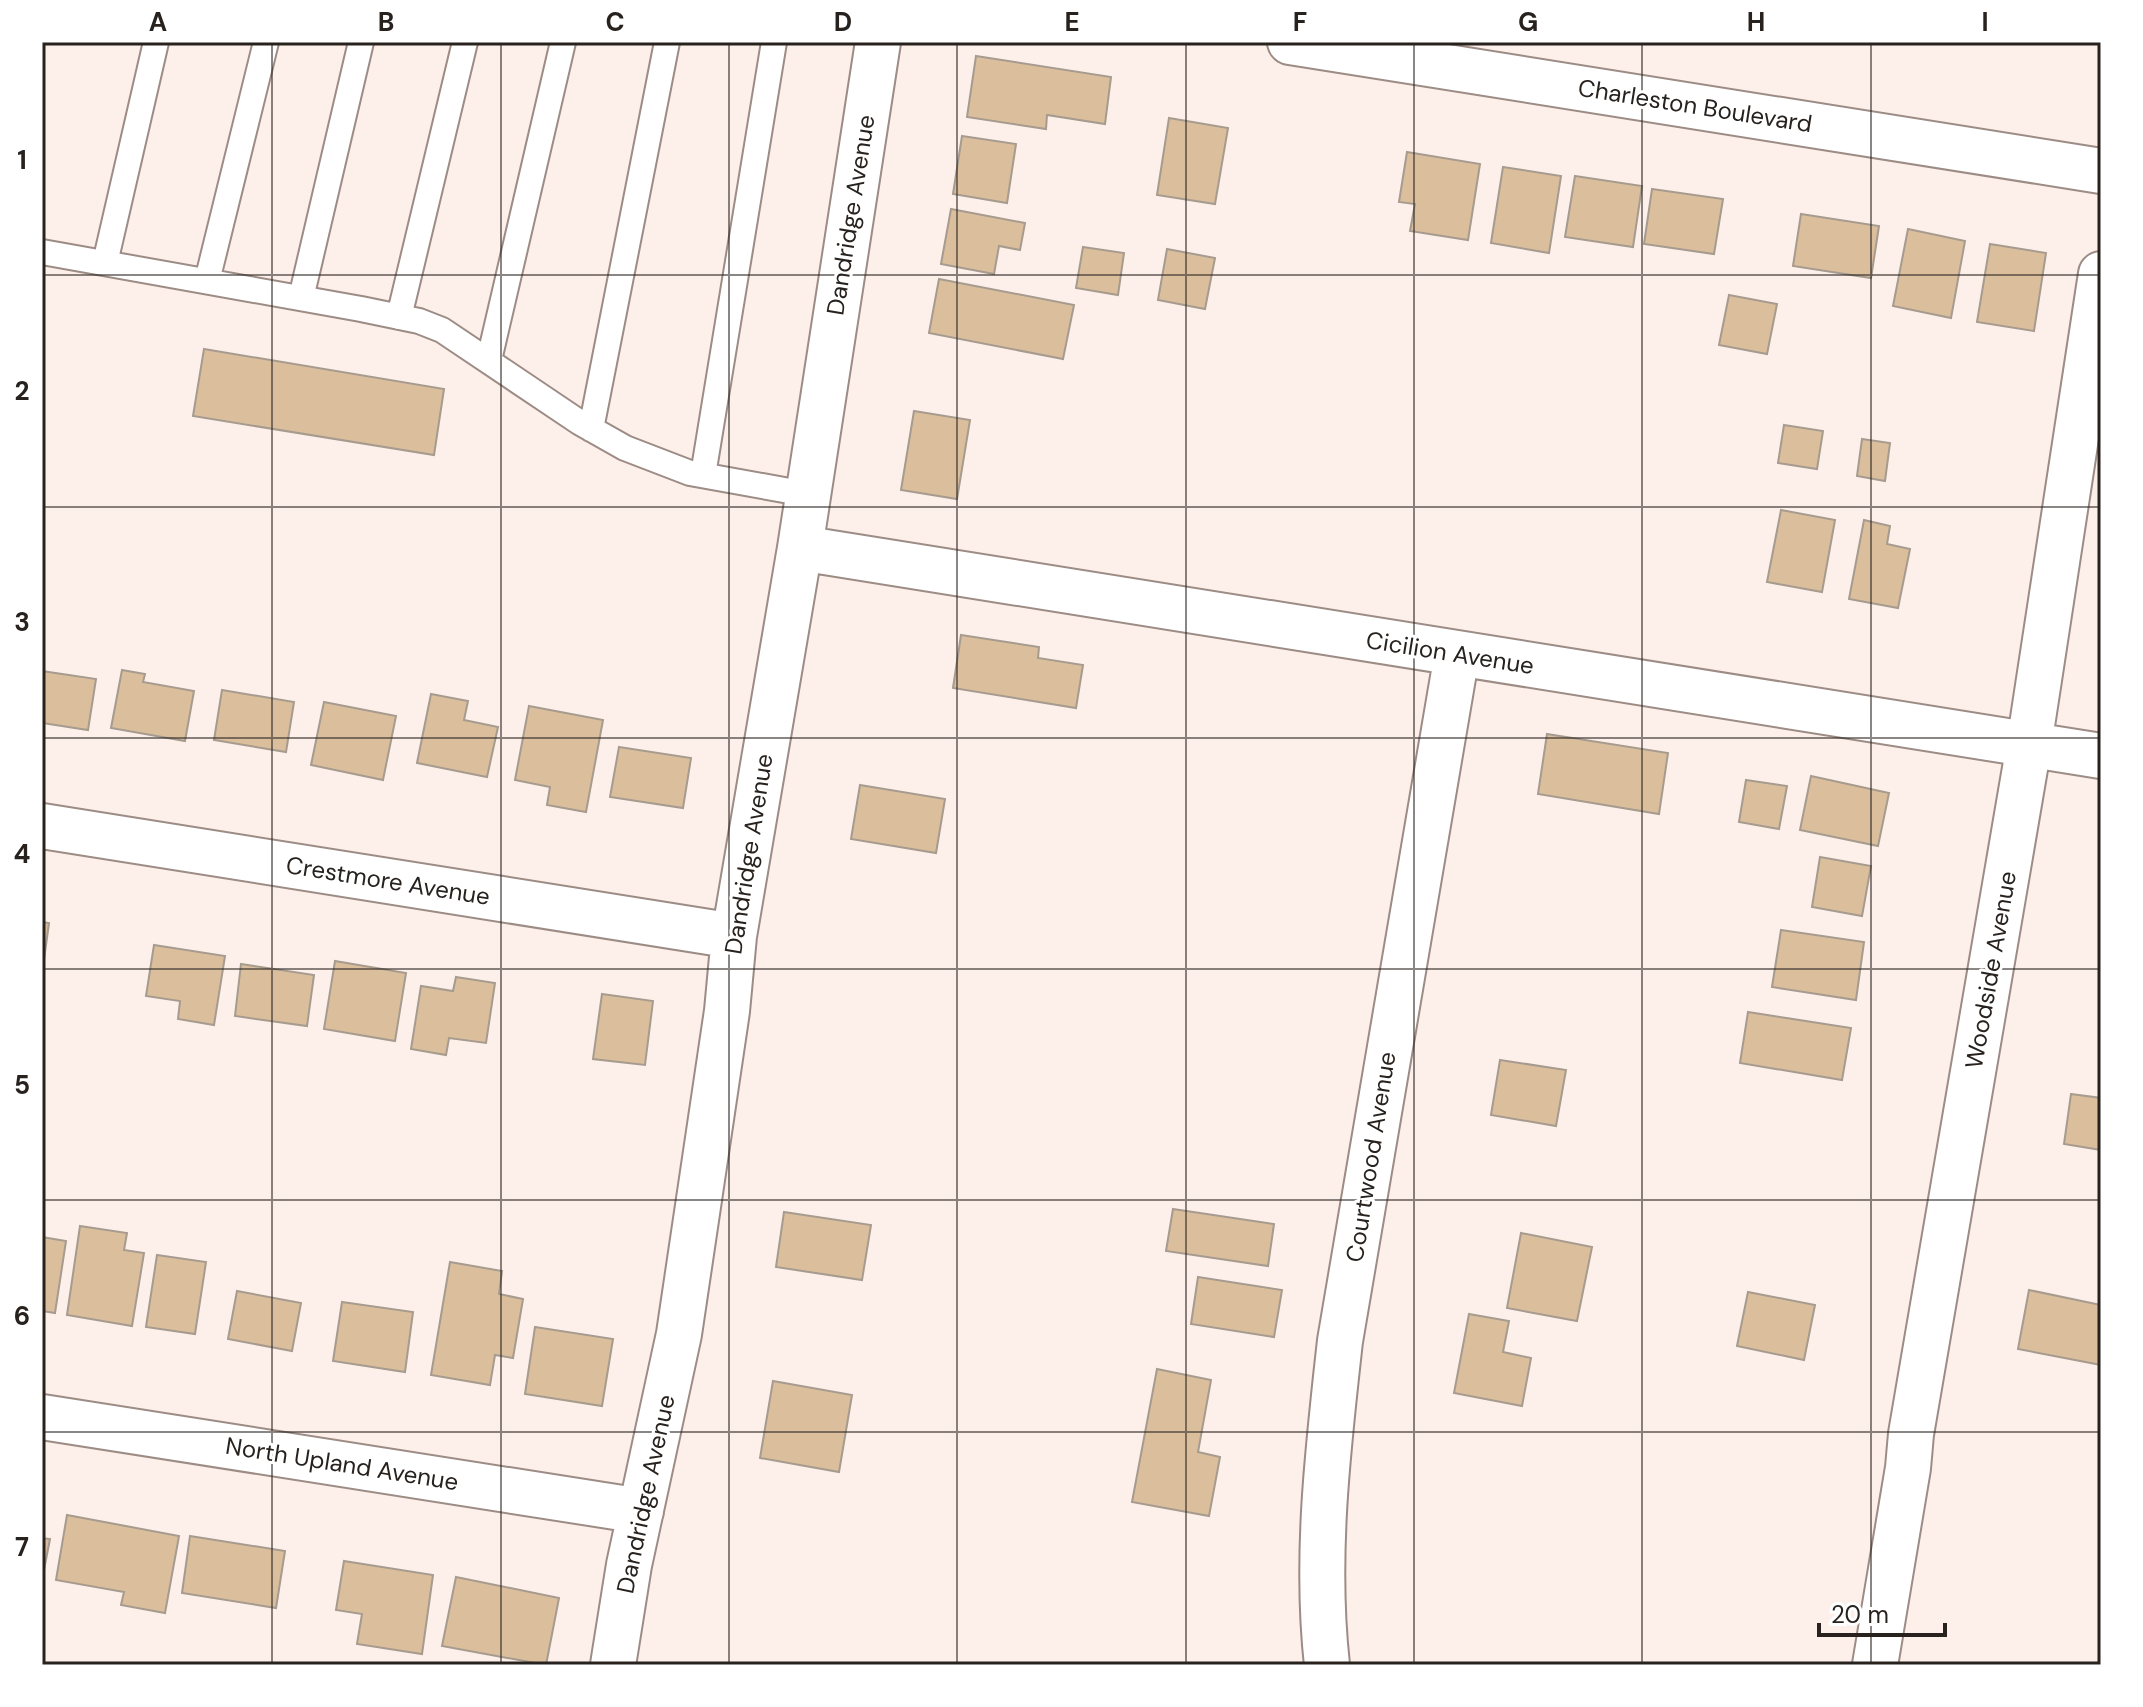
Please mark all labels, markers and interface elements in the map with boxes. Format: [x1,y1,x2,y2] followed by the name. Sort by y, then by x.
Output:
[149,5,167,39] text: A
[378,5,394,39] text: B
[605,5,625,39] text: C
[834,5,852,39] text: D
[1064,5,1080,39] text: E
[1293,5,1307,39] text: F
[1518,5,1538,39] text: G
[1747,5,1765,39] text: H
[1981,5,1989,39] text: I
[1576,72,1814,139] street label: Charleston Boulevard
[819,112,882,317] street label: Dandridge Avenue
[17,143,27,177] text: 1
[14,374,30,408] text: 2
[14,605,30,639] text: 3
[1364,624,1536,681] street label: Cicilion Avenue
[717,751,780,956] street label: Dandridge Avenue
[14,837,30,871] text: 4
[284,849,492,912] street label: Crestmore Avenue
[1958,869,2023,1071] street label: Woodside Avenue
[1339,1049,1402,1264] street label: Courtwood Avenue
[14,1068,30,1102] text: 5
[14,1299,30,1333] text: 6
[609,1392,682,1596] street label: Dandridge Avenue
[223,1430,461,1497] street label: North Upland Avenue
[15,1530,29,1564] text: 7
[1819,1587,1945,1637] scale bar
[1831,1599,1889,1630] text: 20 m

